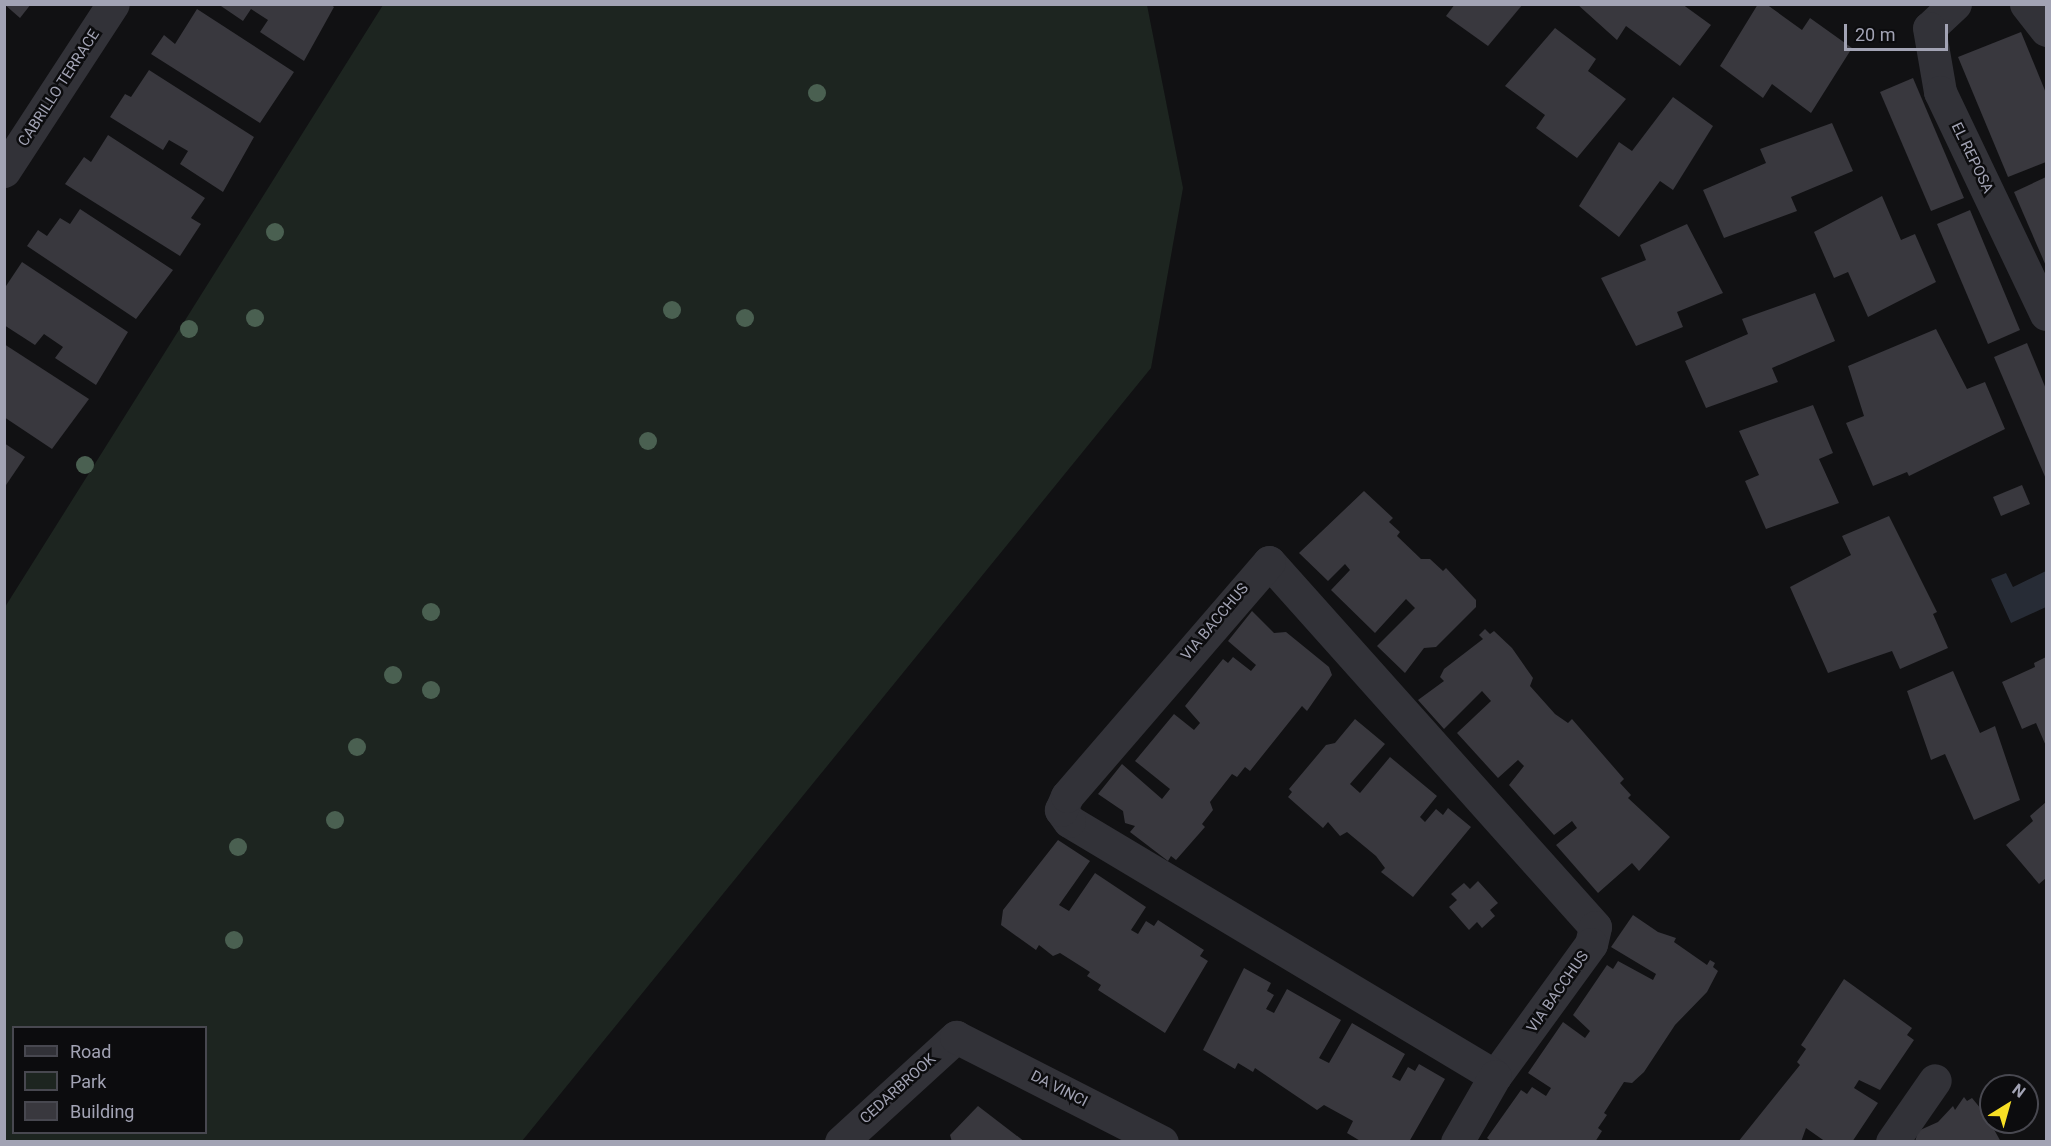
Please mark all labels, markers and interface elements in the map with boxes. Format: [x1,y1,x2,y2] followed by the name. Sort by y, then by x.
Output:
[1847,12,1950,50] scale bar
[1855,24,1895,45] text: 20 m
[14,26,104,150] street label: CABRILLO TERRACE
[1947,120,1997,196] street label: EL REPOSA
[1178,580,1252,664] street label: VIA BACCHUS
[1523,948,1593,1036] street label: VIA BACCHUS
[12,1026,207,1134] legend
[70,1041,111,1062] text: Road
[856,1050,940,1128] street label: CEDARBROOK
[1028,1067,1090,1111] street label: DA VINCI
[70,1071,106,1092] text: Park
[1979,1074,2039,1134] north arrow
[2009,1080,2029,1102] text: N
[70,1101,134,1122] text: Building

